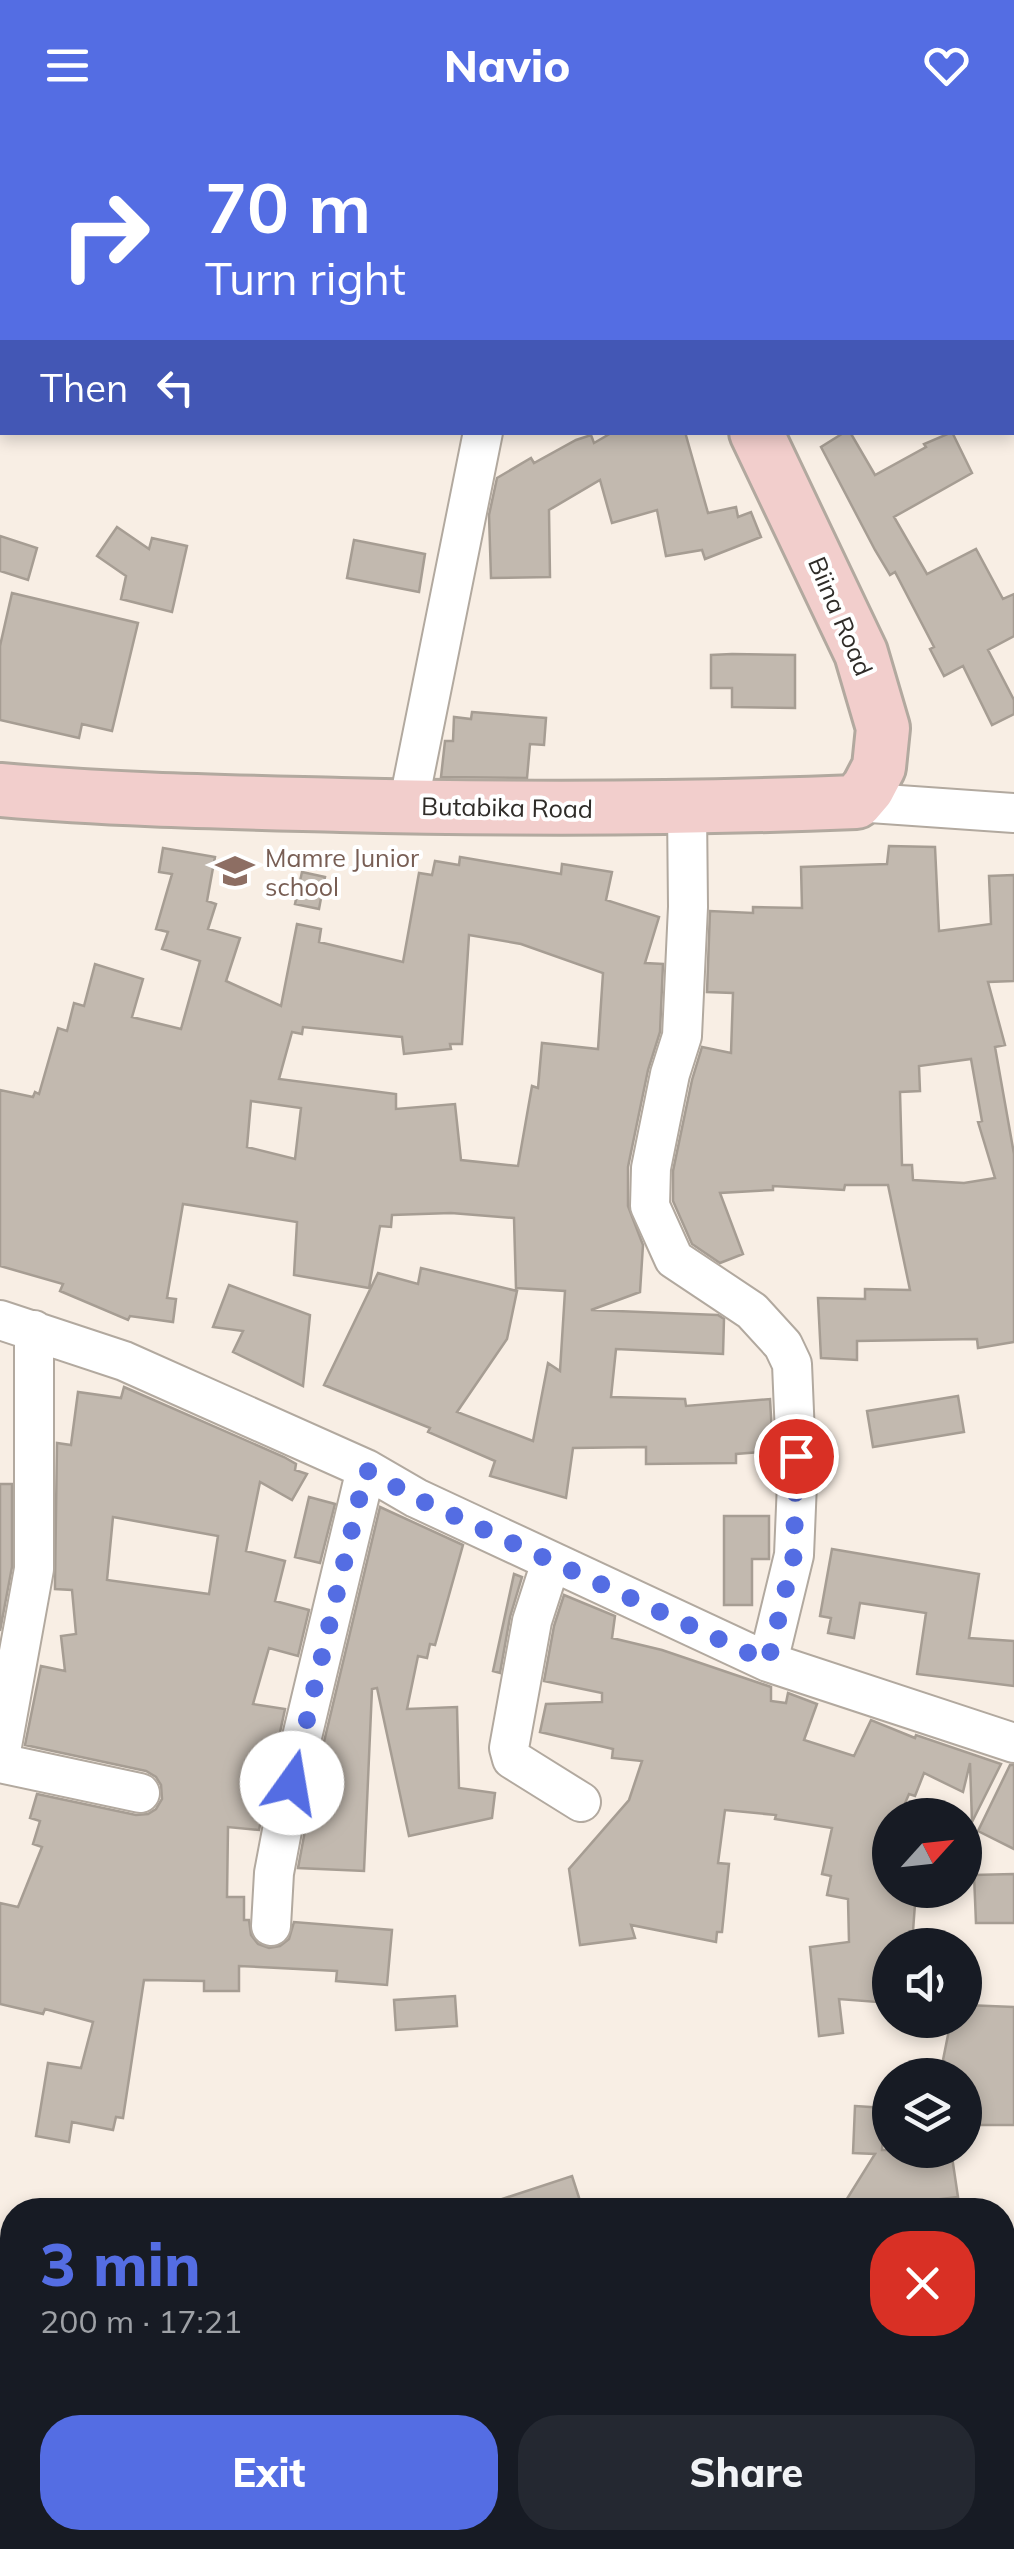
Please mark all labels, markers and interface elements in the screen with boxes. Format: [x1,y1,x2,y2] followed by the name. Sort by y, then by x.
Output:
[444,37,570,93] text: Navio
[40,38,95,93] icon: menu
[919,38,974,93] icon: heart
[205,163,371,251] text: 70 m
[40,170,170,300] icon: right
[205,250,406,306] text: Turn right
[148,360,203,415] icon: left
[40,364,128,412] text: Then
[802,552,880,680] street label: Biina Road
[421,790,593,824] street label: Butabika Road
[265,842,419,902] place label: Mamre Junior school
[214,850,256,892] school or university icon: Mamre Junior school
[754,1414,839,1499] pin
[769,1429,824,1484] icon: arrive
[240,1731,344,1835] position arrow
[872,1798,982,1908] north arrow
[872,1798,982,2168] map controls
[872,1928,982,2038] button: sound
[872,2058,982,2168] button: layers
[40,2226,201,2301] text: 3 min
[870,2231,975,2336] button: close
[40,2301,242,2341] text: 200 m · 17:21
[40,2415,498,2530] button: Exit
[518,2415,975,2530] button: Share

